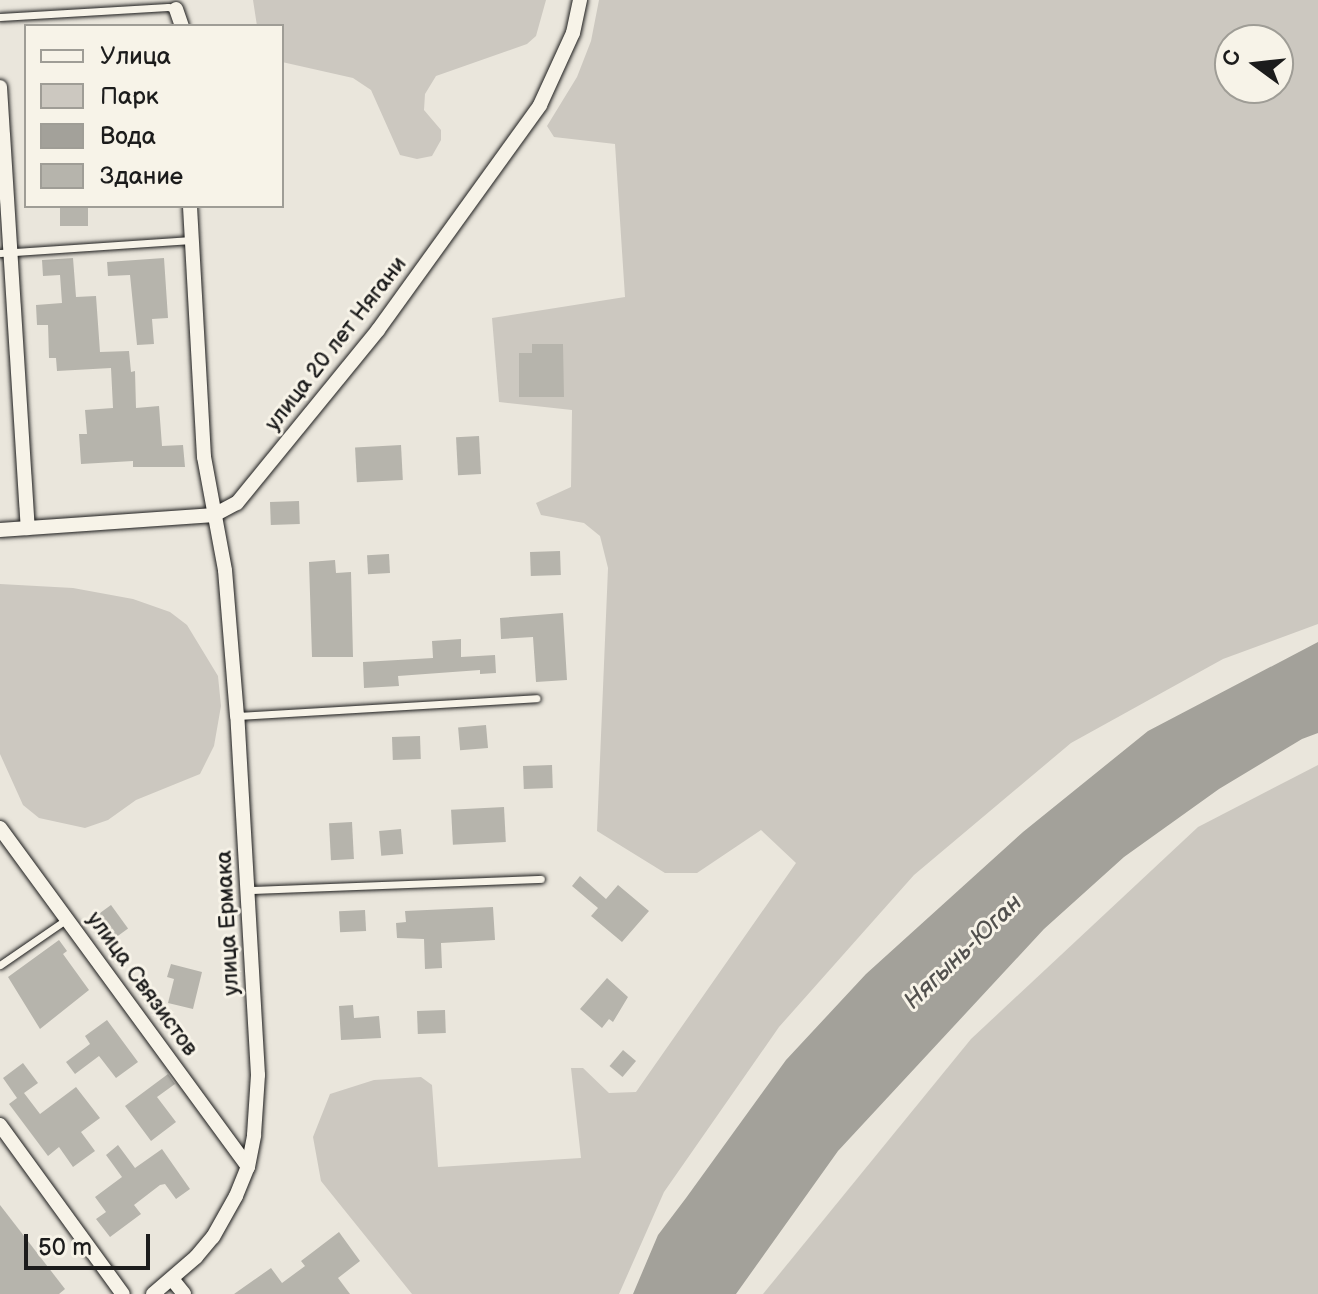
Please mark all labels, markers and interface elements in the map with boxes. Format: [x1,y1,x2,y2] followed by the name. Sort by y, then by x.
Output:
[24,24,284,208] legend
[1214,24,1294,104] north arrow
[100,42,171,71] text: Улица
[1217,47,1247,69] text: С
[100,82,158,111] text: Парк
[100,122,156,151] text: Вода
[100,162,183,191] text: Здание
[260,252,412,436] street label: улица 20 лет Нягани
[211,850,245,996] street label: улица Ермака
[898,889,1028,1015] water label: Нягынь-Юган
[81,907,203,1061] street label: улица Связистов
[28,1218,154,1268] scale bar
[38,1233,92,1262] text: 50 m

